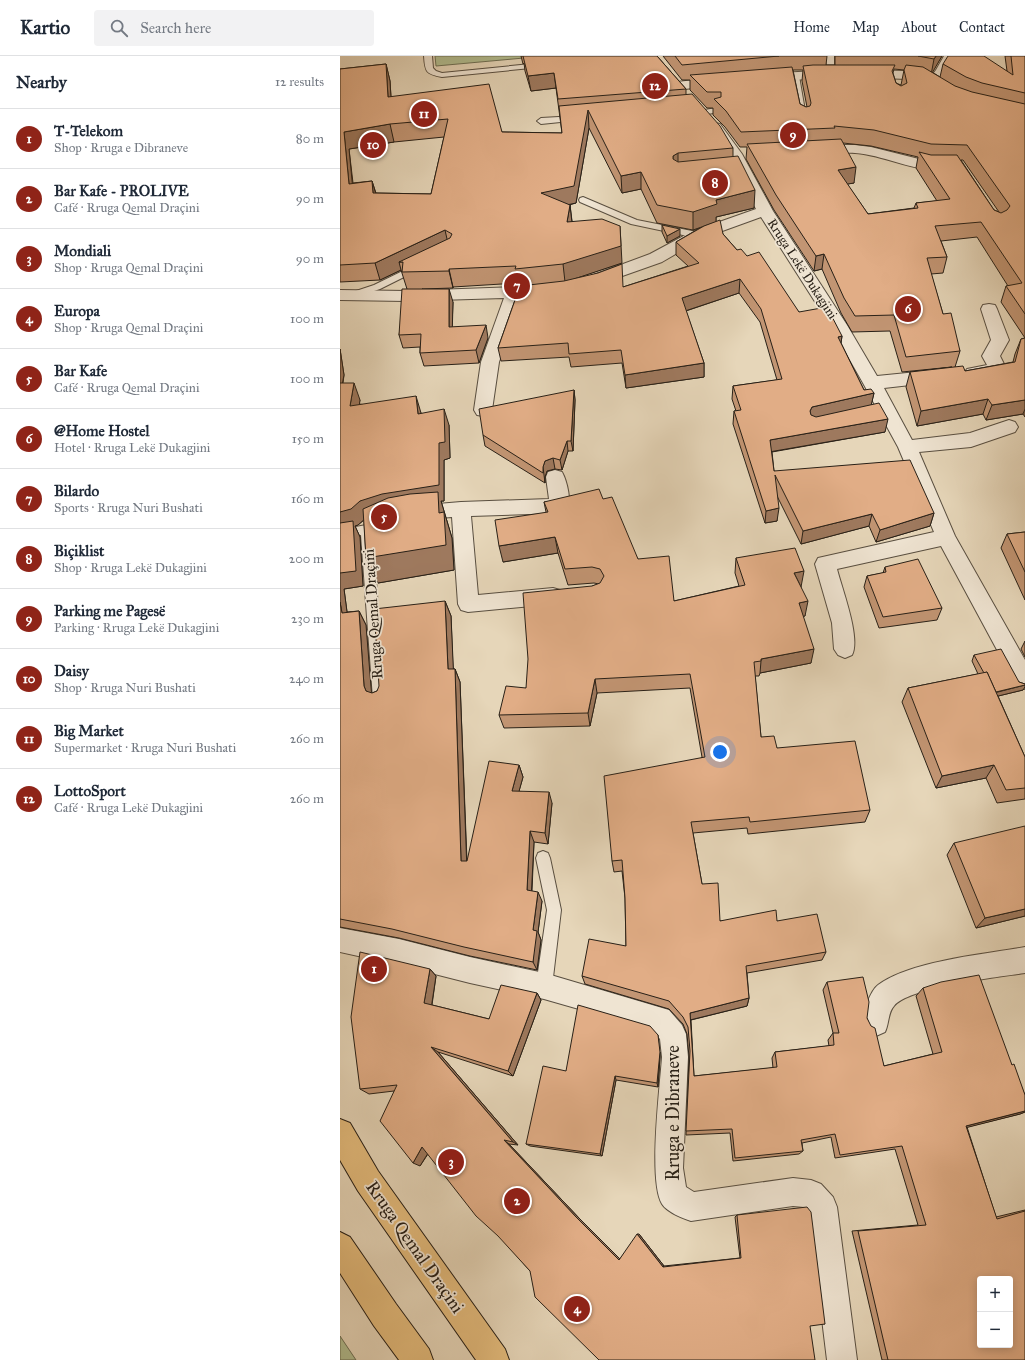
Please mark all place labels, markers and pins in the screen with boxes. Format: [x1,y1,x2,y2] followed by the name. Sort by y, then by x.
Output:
[642,71,668,101] pin: 12
[411,99,437,129] pin: 11
[780,120,806,150] pin: 9
[360,130,386,160] pin: 10
[702,168,728,198] pin: 8
[504,271,530,301] pin: 7
[895,294,921,324] pin: 6
[371,502,397,532] pin: 5
[361,954,387,984] pin: 1
[438,1147,464,1177] pin: 3
[504,1186,530,1216] pin: 2
[564,1294,590,1324] pin: 4

